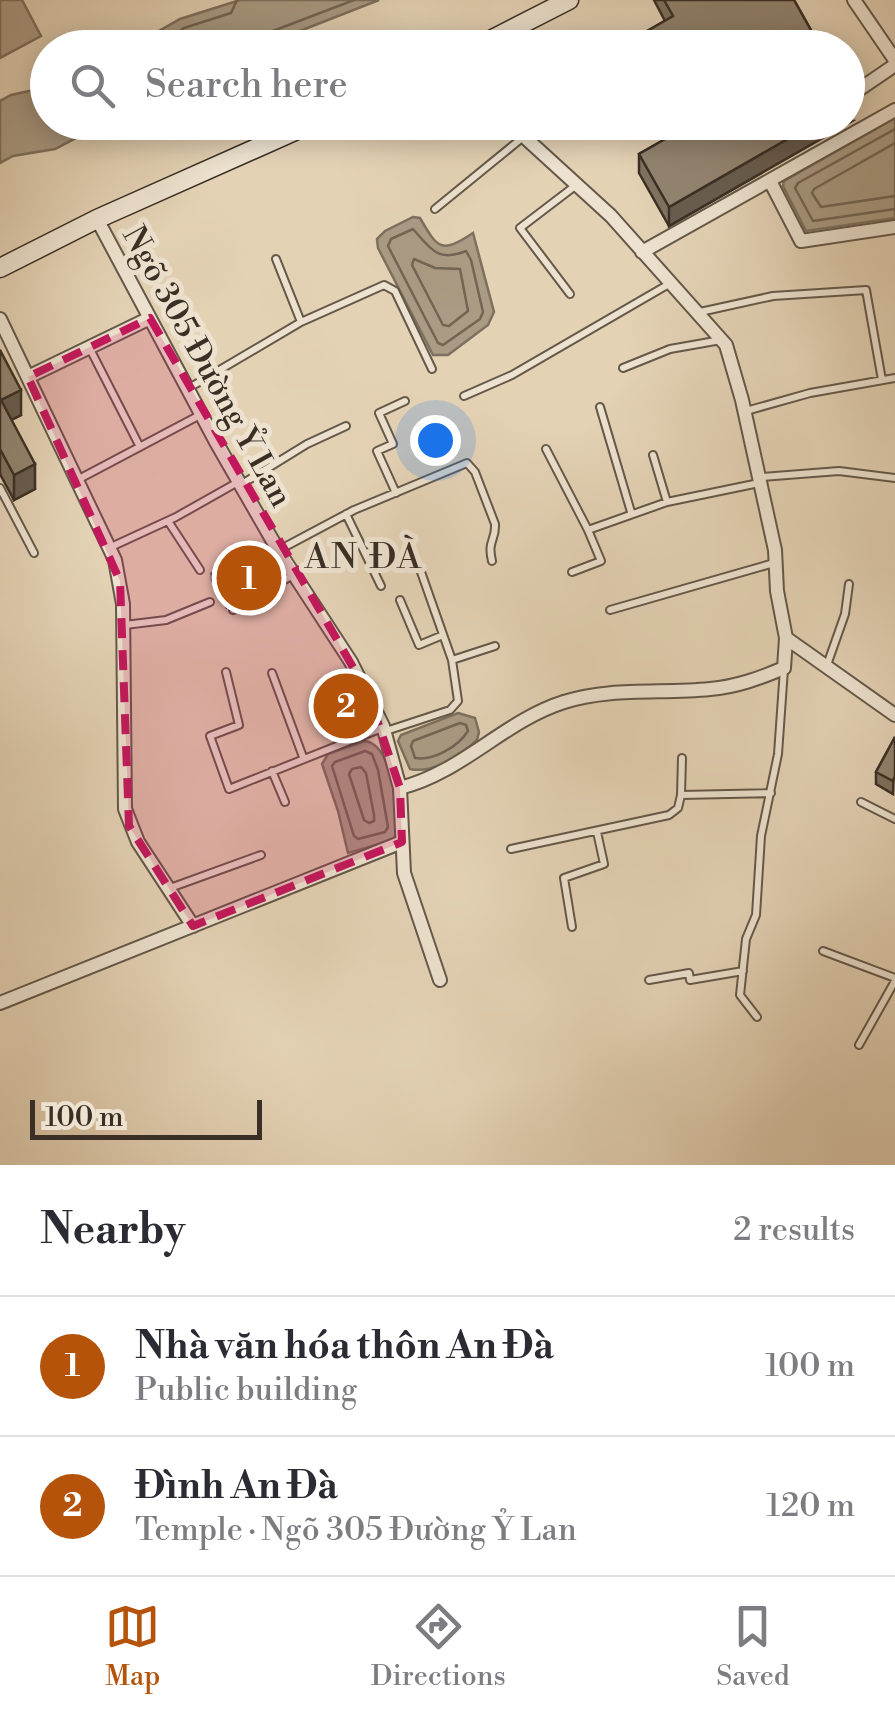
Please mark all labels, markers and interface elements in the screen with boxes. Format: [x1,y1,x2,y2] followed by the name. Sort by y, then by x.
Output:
[30,30,865,140] search box
[65,58,120,113] icon: search
[145,62,348,109] text: Search here
[113,217,304,514] street label: Ngõ 305 Đường Ỷ Lan
[410,415,461,466] your location
[303,534,424,579] district label: AN ĐÀ
[216,540,282,616] pin: 1
[314,668,378,744] pin: 2
[30,1095,262,1140] scale bar
[45,1100,124,1135] text: 100 m
[40,1204,185,1257] text: Nearby
[733,1210,855,1250] text: 2 results
[135,1323,554,1370] text: Nhà văn hóa thôn An Đà
[65,1346,80,1386] text: 1
[765,1346,855,1386] text: 100 m
[135,1370,357,1410] text: Public building
[135,1463,338,1510] text: Đình An Đà
[62,1486,83,1526] text: 2
[766,1486,855,1526] text: 120 m
[135,1510,577,1550] text: Temple · Ngõ 305 Đường Ỷ Lan
[105,1599,160,1694] tab: Map
[371,1599,506,1694] tab: Directions
[716,1599,790,1694] tab: Saved

